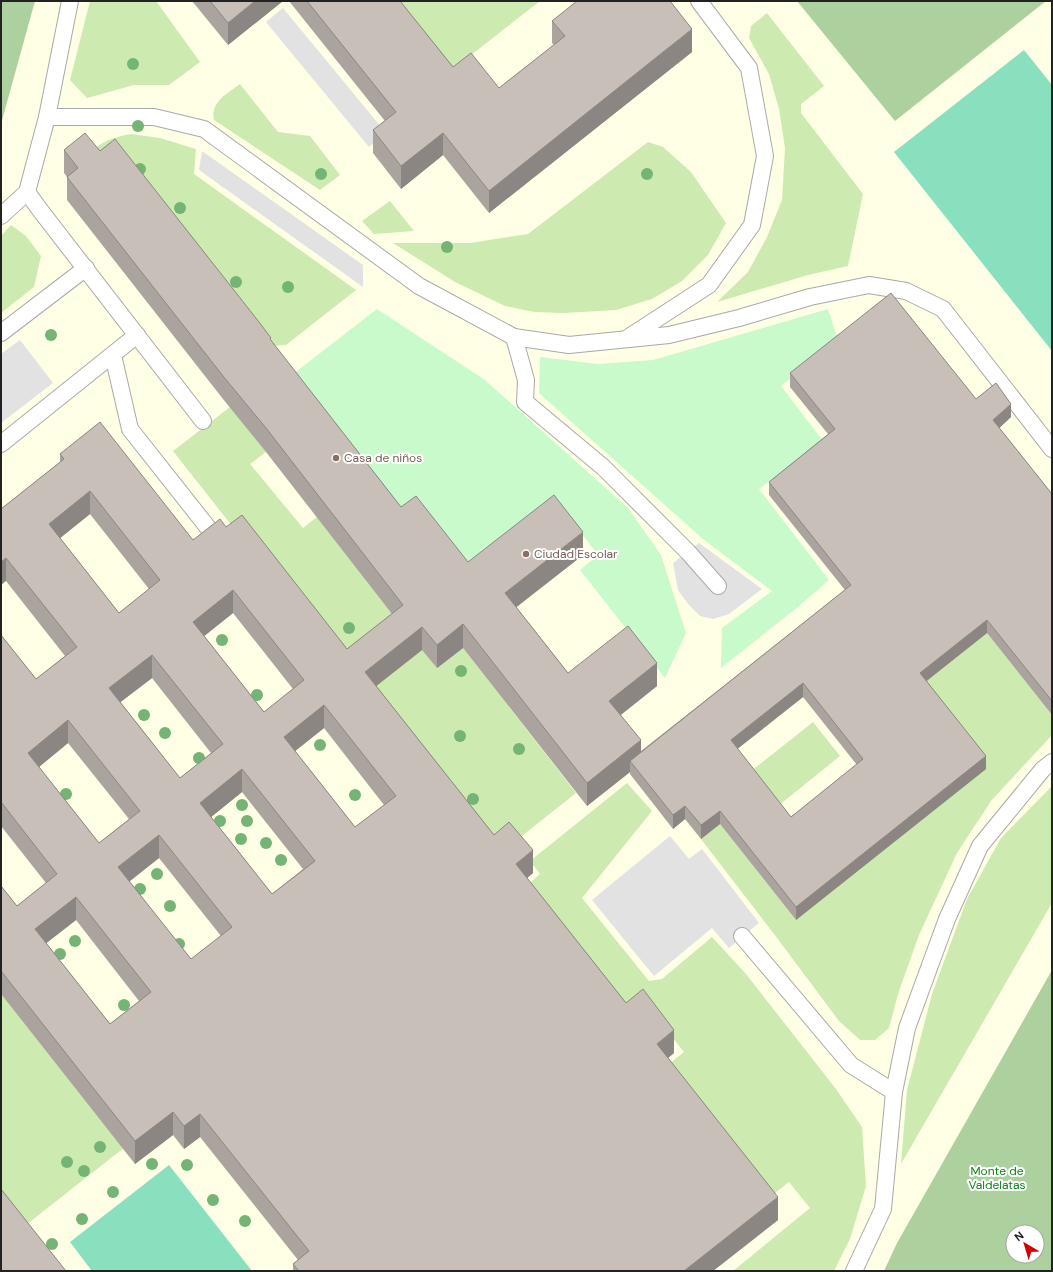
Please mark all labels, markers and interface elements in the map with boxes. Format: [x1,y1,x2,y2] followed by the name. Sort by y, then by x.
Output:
[344,450,422,466] place label: Casa de niños
[331,453,341,463] marker: Casa de niños
[534,546,618,562] place label: Ciudad Escolar
[521,549,531,559] marker: Ciudad Escolar
[968,1163,1026,1193] park label: Monte de Valdelatas
[1005,1224,1045,1264] north arrow
[1011,1228,1026,1244] text: N

